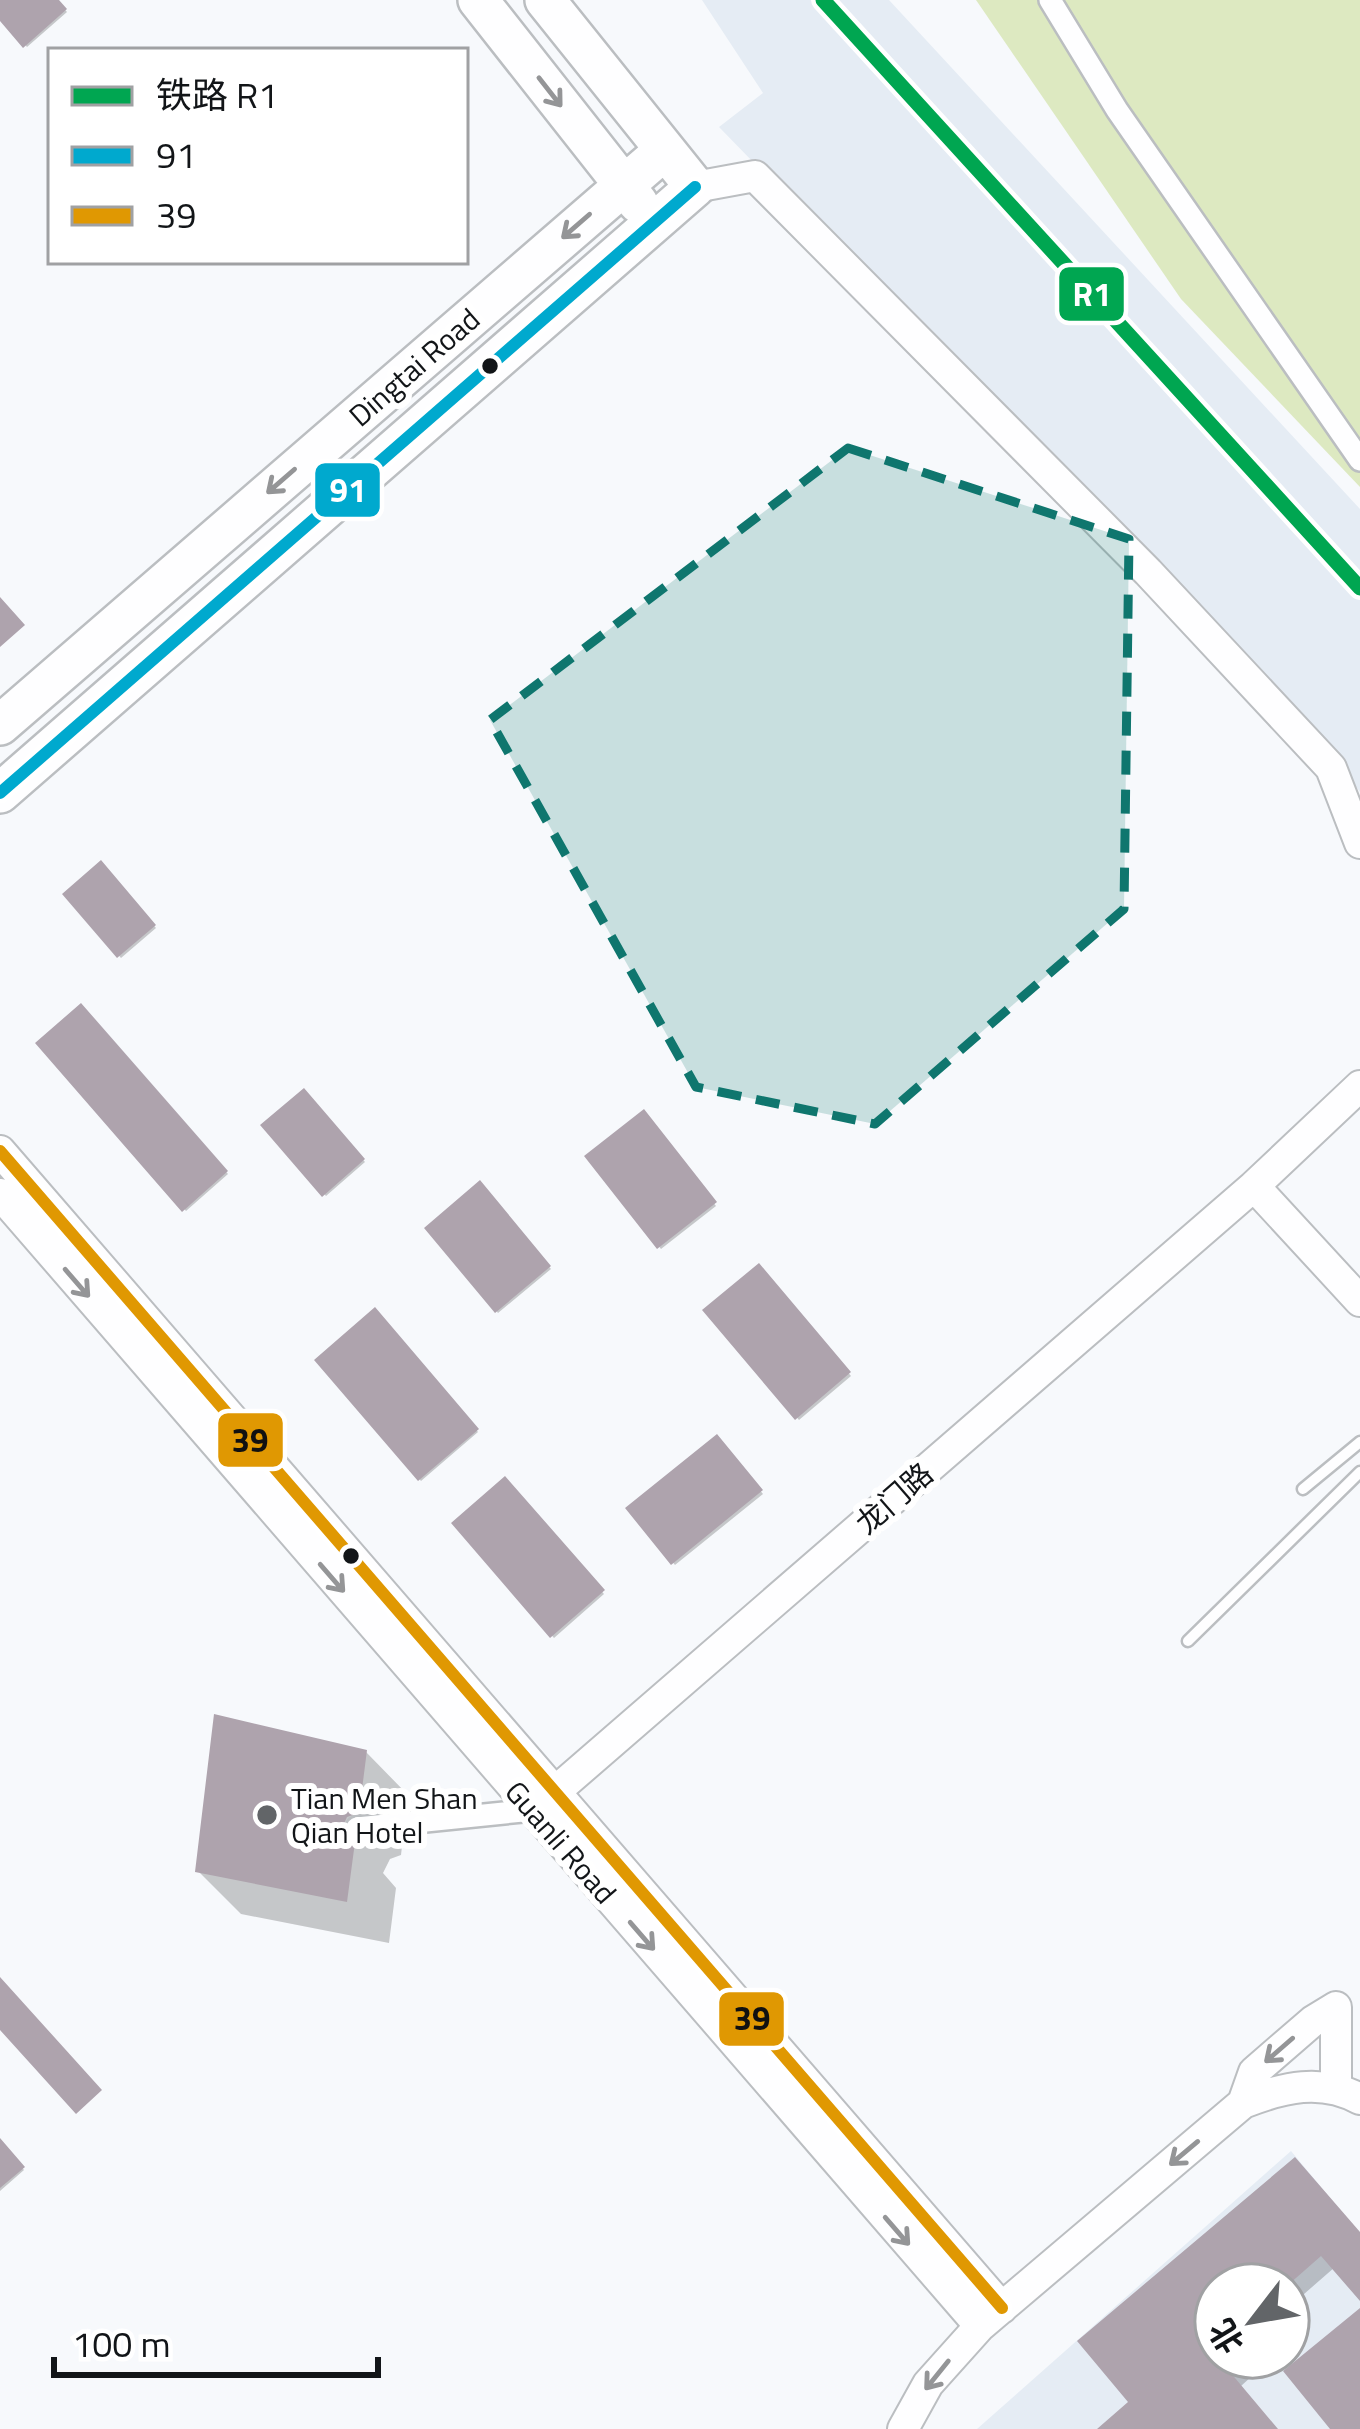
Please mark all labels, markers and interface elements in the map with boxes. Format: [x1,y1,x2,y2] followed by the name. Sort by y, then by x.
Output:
[48,48,468,264] legend
[156,67,278,122] text: 铁路 R1
[536,76,563,108] one-way arrow
[156,127,196,182] text: 91
[156,187,196,242] text: 39
[561,212,592,239] one-way arrow
[1057,265,1126,323] line badge: R1
[1073,269,1111,319] text: R1
[338,297,490,437] street label: Dingtai Road
[479,355,501,377] unlabelled marker
[313,461,382,519] line badge: 91
[330,465,366,515] text: 91
[266,467,297,495] one-way arrow
[62,1267,90,1298] one-way arrow
[216,1411,285,1469] line badge: 39
[232,1415,268,1465] text: 39
[845,1451,943,1545] street label: 龙门路
[340,1545,362,1567] unlabelled marker
[318,1562,345,1592] one-way arrow
[494,1770,628,1914] street label: Guanli Road
[291,1775,478,1855] place label: Tian Men Shan Qian Hotel
[254,1802,280,1828] marker: Tian Men Shan Qian Hotel
[628,1920,655,1951] one-way arrow
[717,1990,786,2048] line badge: 39
[734,1993,770,2043] text: 39
[1264,2036,1295,2063] one-way arrow
[1169,2139,1200,2167] one-way arrow
[883,2215,911,2246] one-way arrow
[1192,2261,1312,2381] north arrow
[54,2303,378,2377] scale bar
[1196,2309,1256,2363] text: 北
[72,2316,171,2371] text: 100 m
[925,2358,951,2390] one-way arrow

